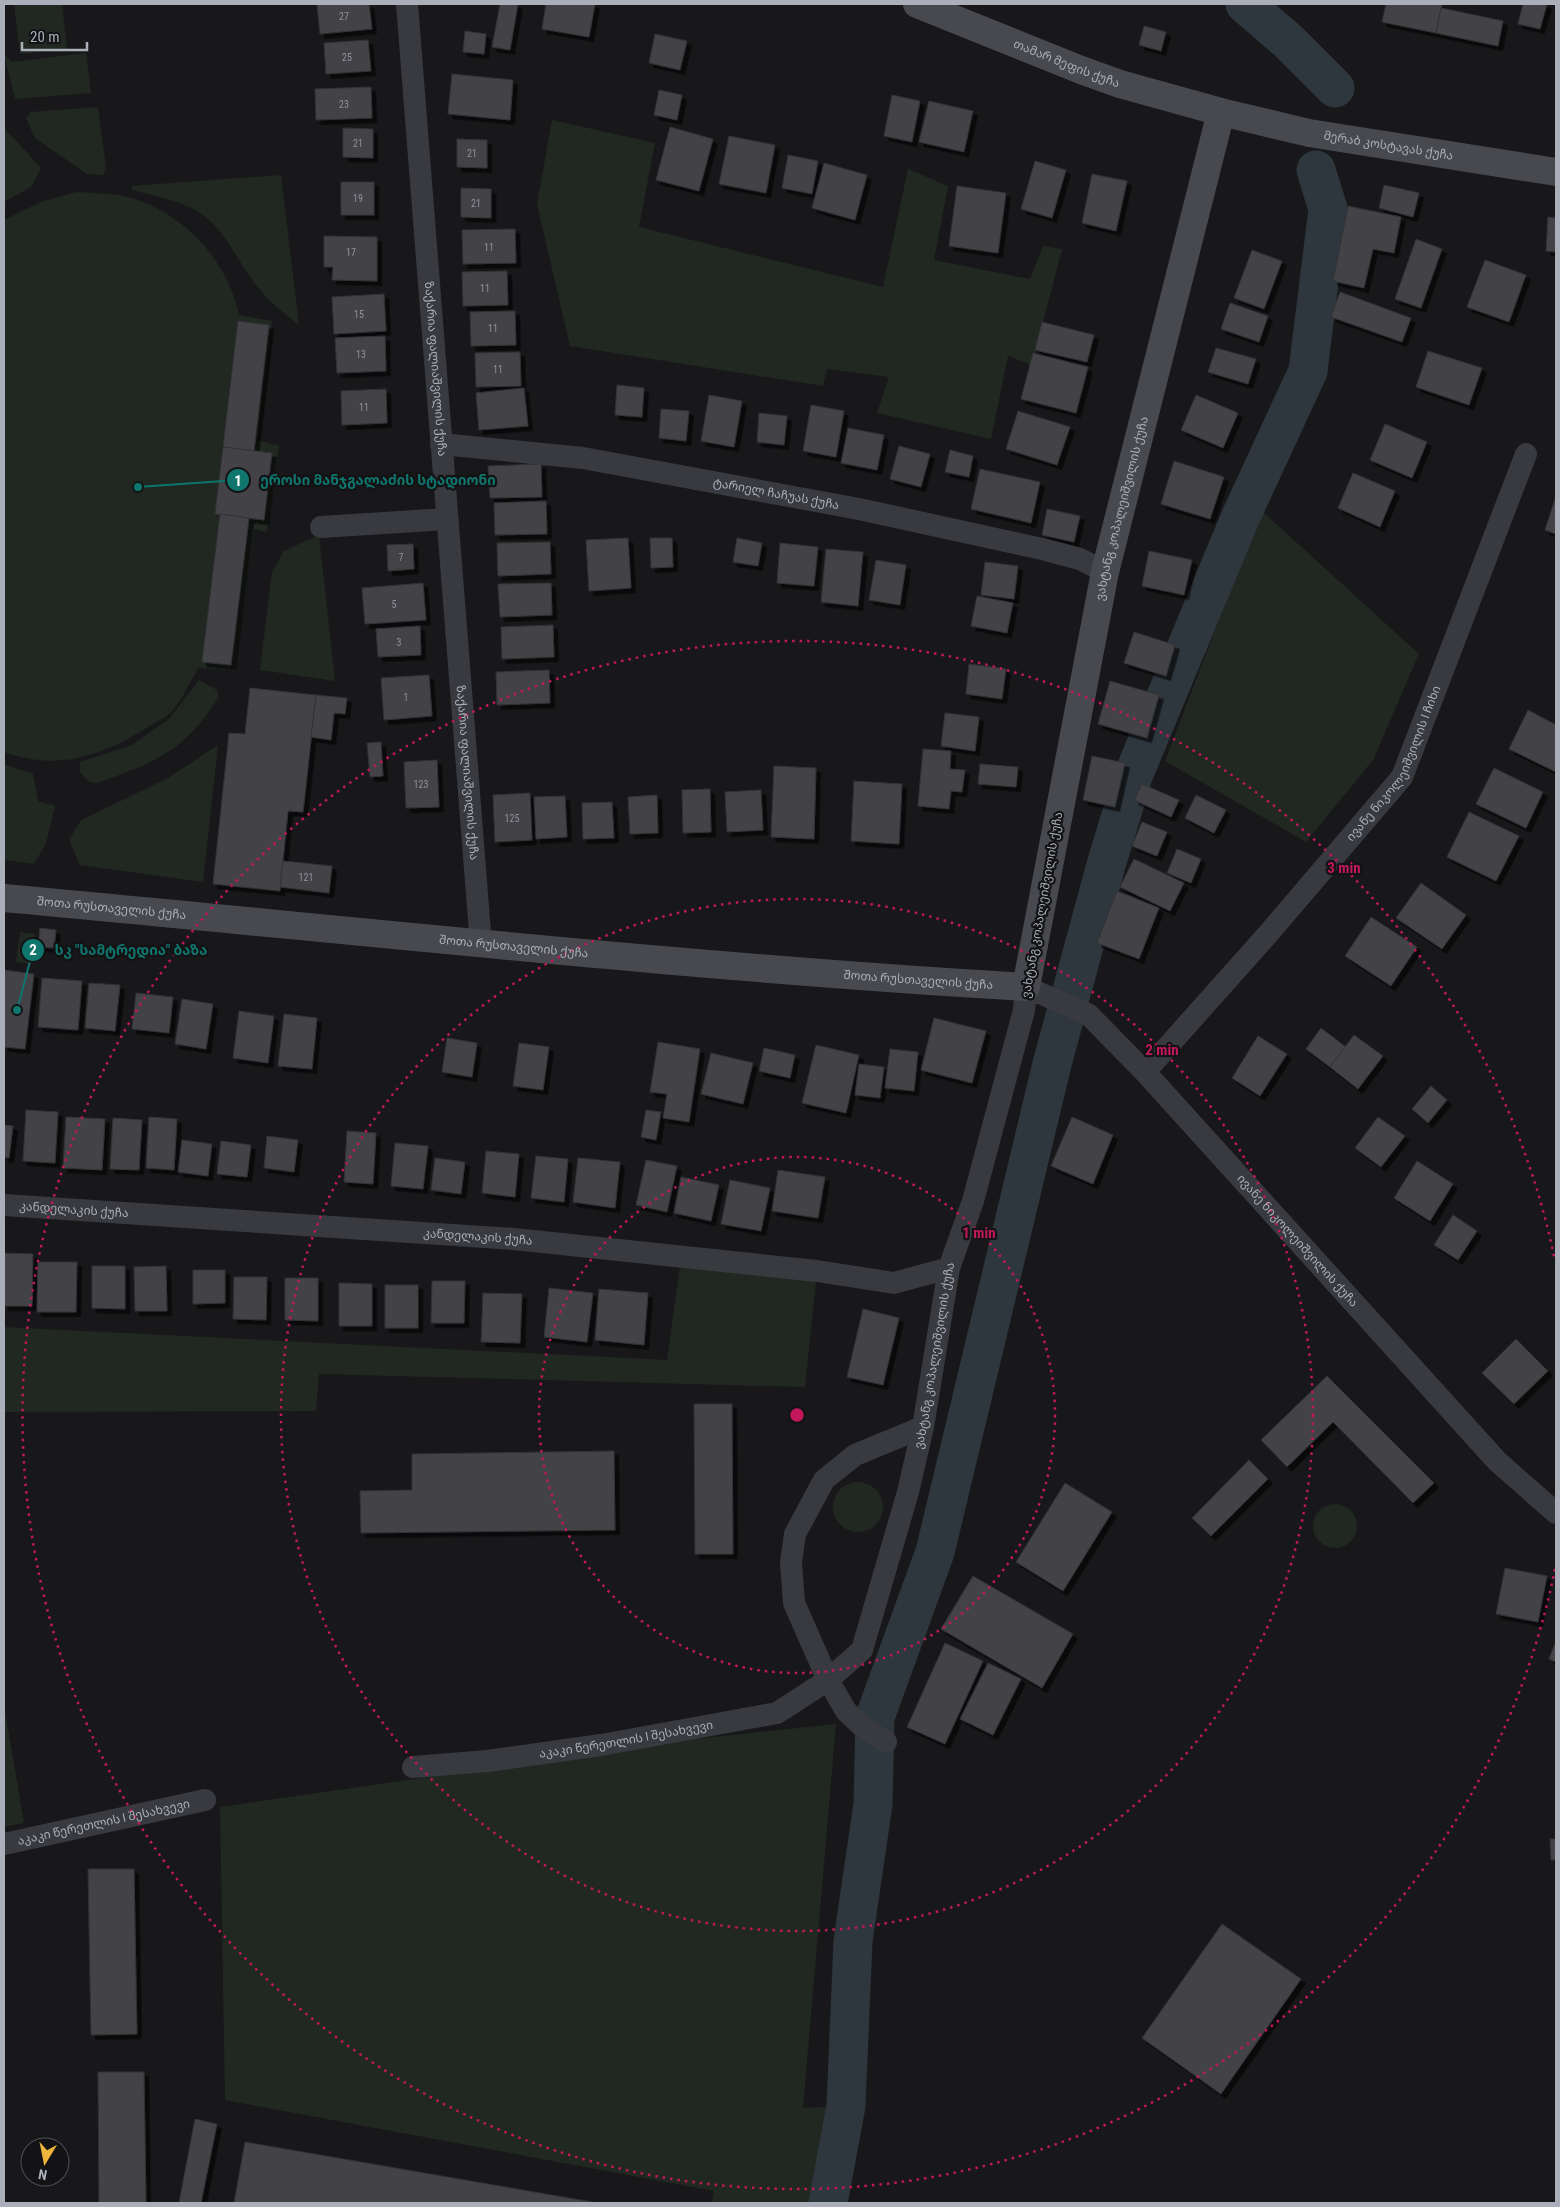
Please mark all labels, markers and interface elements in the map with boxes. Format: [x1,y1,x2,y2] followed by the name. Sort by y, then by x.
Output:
[339,11,349,22] house number: 27
[22,20,88,52] scale bar
[30,28,60,46] text: 20 m
[1011,37,1122,90] street label: თამარ მეფის ქუჩა
[342,52,352,63] house number: 25
[339,99,349,110] house number: 23
[1323,128,1454,163] street label: მერაბ კოსტავას ქუჩა
[353,138,363,149] house number: 21
[467,148,477,159] house number: 21
[353,193,363,204] house number: 19
[471,198,481,209] house number: 21
[484,242,494,253] house number: 11
[346,247,356,258] house number: 17
[422,281,450,457] street label: ზაქარია ფალიაშვილის ქუჩა
[480,283,490,294] house number: 11
[354,309,364,320] house number: 15
[488,323,498,334] house number: 11
[356,349,366,360] house number: 13
[493,364,503,375] house number: 11
[359,402,369,413] house number: 11
[1093,415,1151,602] street label: ვახტანგ კოპალეიშვილის ქუჩა
[225,466,505,495] callout: ეროსი მანჯგალაძის სტადიონი
[234,472,242,490] text: 1
[260,472,496,489] text: ეროსი მანჯგალაძის სტადიონი
[712,475,840,512] street label: ტარიელ ჩაჩუას ქუჩა
[399,552,404,563] house number: 7
[392,599,397,610] house number: 5
[397,637,402,648] house number: 3
[1343,683,1443,844] street label: ივანე ნიკოლეიშვილის I ჩიხი
[454,685,481,861] street label: ზაქარია ფალიაშვილის ქუჩა
[404,692,408,703] house number: 1
[414,779,428,790] house number: 123
[1019,811,1066,999] street label: ვახტანგ კოპალეიშვილის ქუჩა
[505,813,519,824] house number: 125
[1327,859,1361,877] text: 3 min
[299,872,313,883] house number: 121
[36,894,187,922] street label: შოთა რუსთაველის ქუჩა
[438,933,589,960] street label: შოთა რუსთაველის ქუჩა
[20,936,218,965] callout: სკ "სამტრედია" ბაზა
[29,941,37,959] text: 2
[55,942,207,959] text: სკ "სამტრედია" ბაზა
[843,968,993,992] street label: შოთა რუსთაველის ქუჩა
[1145,1041,1179,1059] text: 2 min
[1234,1172,1361,1310] street label: ივანე ნიკოლეიშვილის ქუჩა
[19,1199,129,1220] street label: კანდელაკის ქუჩა
[962,1224,996,1242] text: 1 min
[423,1226,533,1248] street label: კანდელაკის ქუჩა
[911,1260,958,1450] street label: ვახტანგ კოპალეიშვილის ქუჩა
[788,1406,806,1424] centre of rings
[538,1718,714,1761] street label: აკაკი წერეთლის I შესახვევი
[16,1796,191,1848] street label: აკაკი წერეთლის I შესახვევი
[20,2137,70,2187] north arrow
[37,2166,48,2183] text: N

